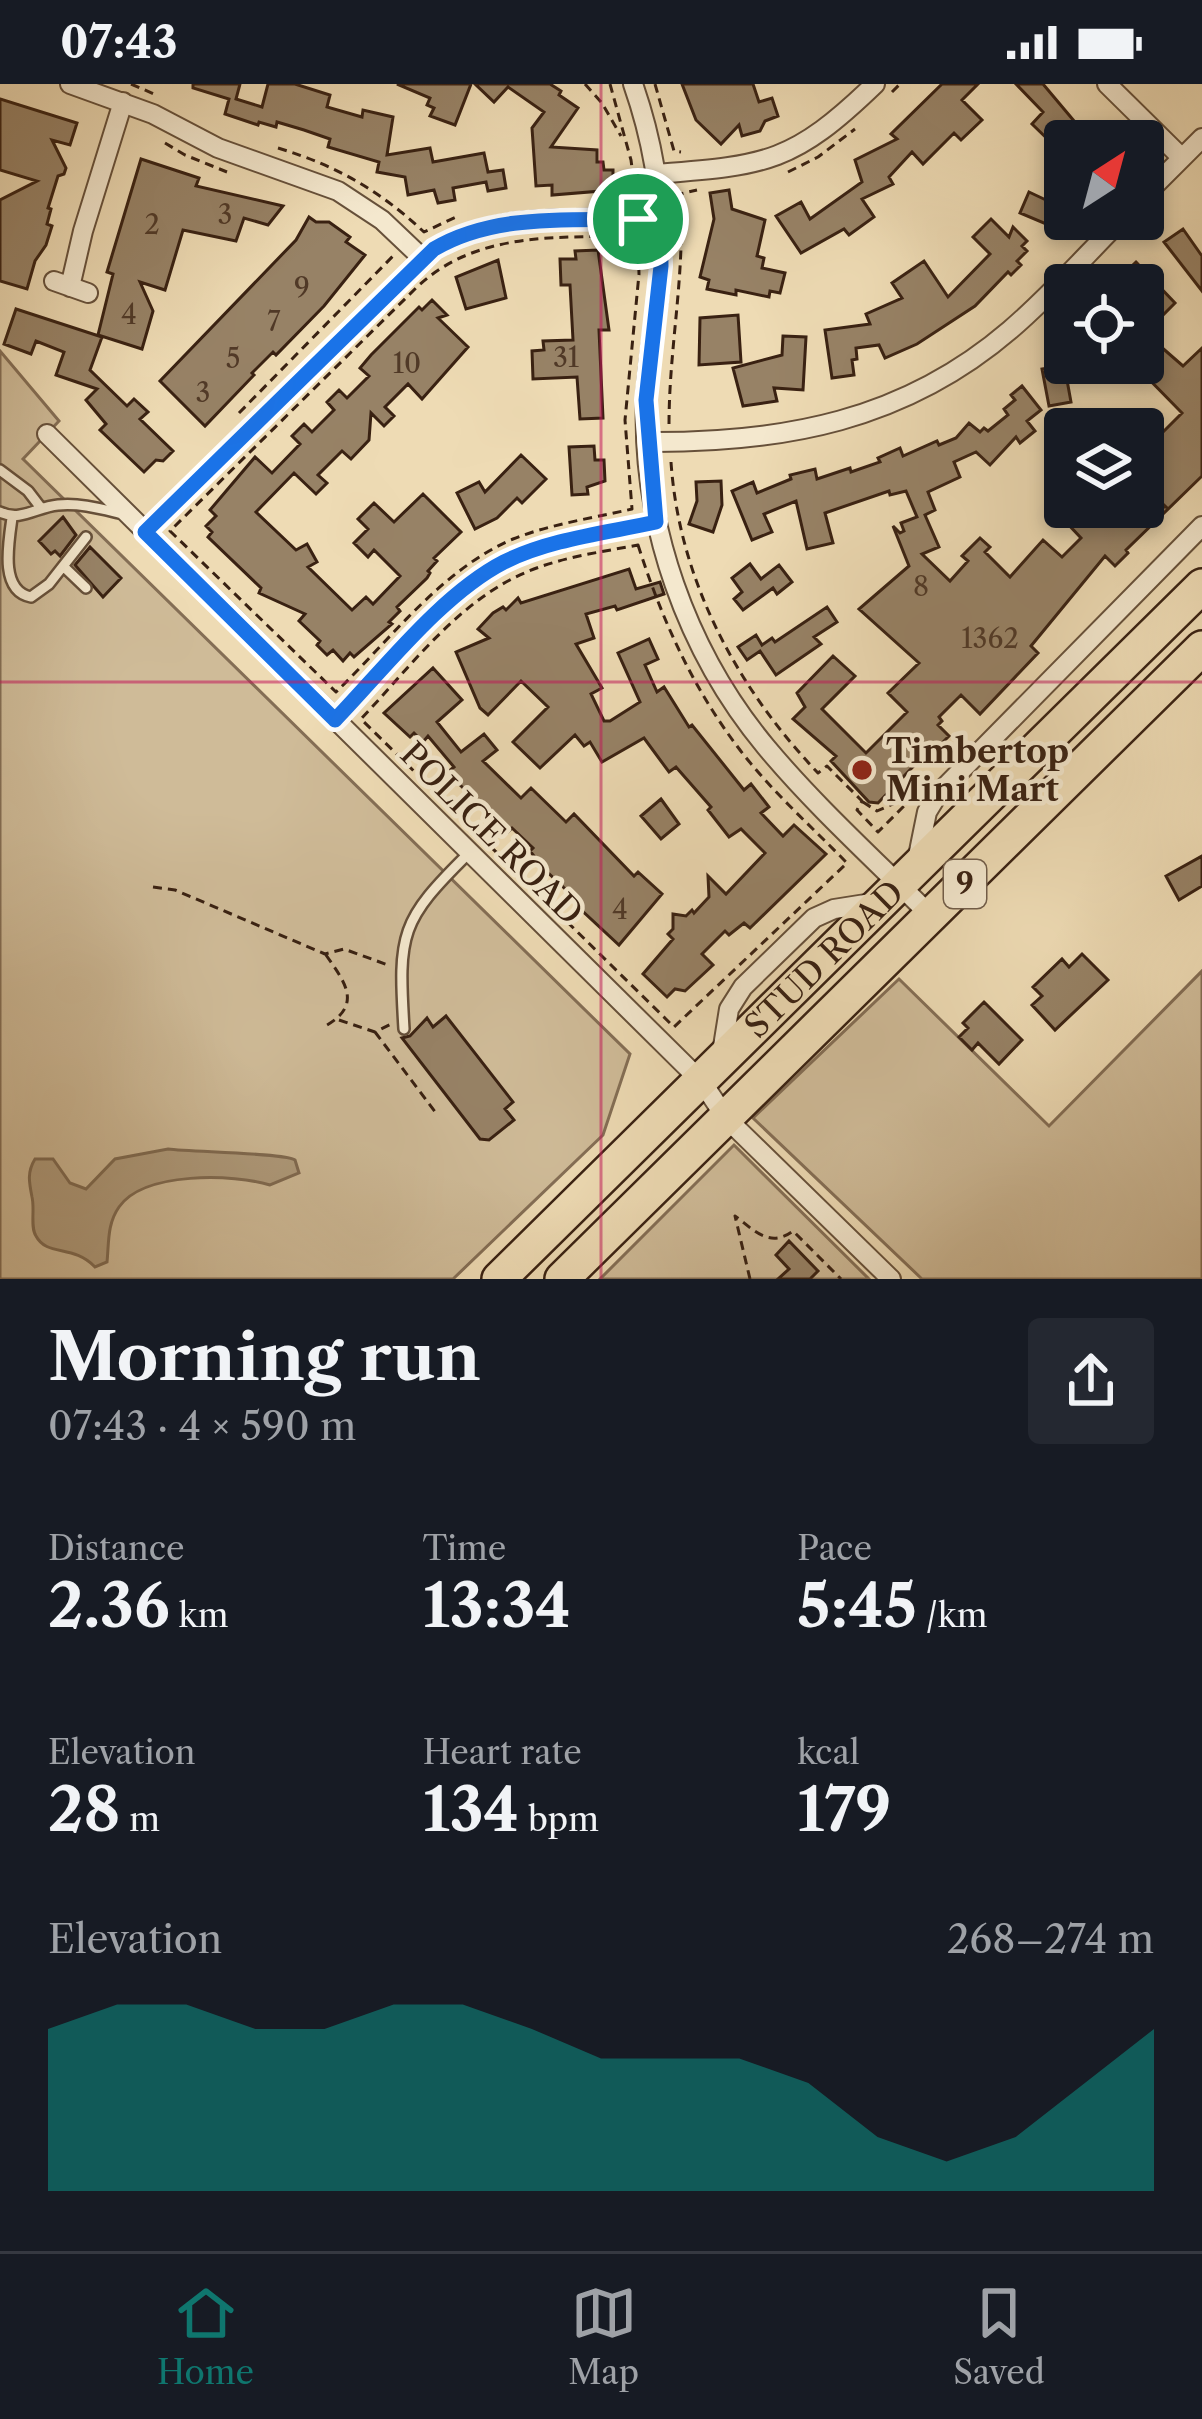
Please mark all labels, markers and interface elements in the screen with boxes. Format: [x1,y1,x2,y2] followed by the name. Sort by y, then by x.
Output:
[60,14,178,70] text: 07:43
[1044,120,1164,240] north arrow
[1044,120,1164,528] map controls
[587,168,689,270] pin
[605,186,671,252] icon: arrive
[218,198,232,231] house number: 3
[144,208,160,241] house number: 2
[1044,264,1164,384] button: locate
[294,271,310,304] house number: 9
[121,298,137,331] house number: 4
[267,305,281,338] house number: 7
[553,341,579,374] house number: 31
[226,342,240,375] house number: 5
[393,347,421,380] house number: 10
[196,376,210,409] house number: 3
[1044,408,1164,528] button: layers
[913,570,929,603] house number: 8
[961,622,1019,655] house number: 1362
[886,731,1069,810] place label: Timbertop Mini Mart
[392,734,591,933] street label: POLICE ROAD
[849,757,875,783] marker: Timbertop Mini Mart
[944,860,986,908] road number: 9
[736,872,912,1046] street label: STUD ROAD
[612,893,628,926] house number: 4
[48,1316,481,1397] text: Morning run
[1028,1318,1154,1444] button: share
[48,1402,356,1450] text: 07:43 · 4 × 590 m
[48,1528,185,1569] text: Distance
[423,1528,506,1569] text: Time
[797,1528,872,1569] text: Pace
[48,1569,170,1643] text: 2.36
[423,1569,571,1643] text: 13:34
[797,1569,917,1643] text: 5:45
[170,1595,228,1636] text: km
[917,1595,987,1636] text: /km
[48,1732,195,1773] text: Elevation
[423,1732,582,1773] text: Heart rate
[797,1732,860,1773] text: kcal
[48,1773,120,1847] text: 28
[423,1773,519,1847] text: 134
[797,1773,891,1847] text: 179
[120,1799,160,1840] text: m
[519,1799,599,1840] text: bpm
[48,1915,222,1963] text: Elevation
[947,1915,1154,1963] text: 268–274 m
[157,2280,254,2393] tab: Home
[568,2280,639,2393] tab: Map
[953,2280,1045,2393] tab: Saved

